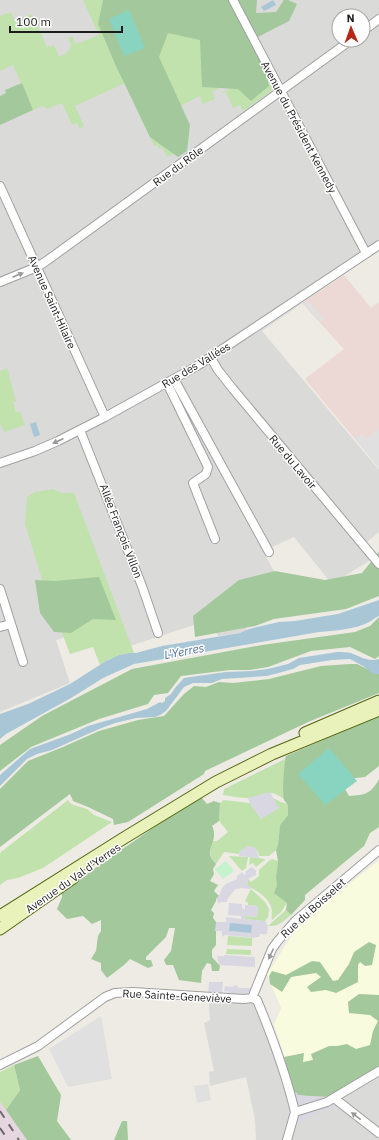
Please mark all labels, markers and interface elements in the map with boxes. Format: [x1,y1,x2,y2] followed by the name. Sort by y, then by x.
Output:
[10,8,122,34] scale bar
[331,8,371,48] north arrow
[346,11,355,25] text: N
[16,14,51,29] text: 100 m
[258,59,340,196] street label: Avenue du Président Kennedy
[150,143,206,189] street label: Rue du Rôle
[25,253,79,351] street label: Avenue Saint-Hilaire
[13,271,25,277] one-way arrow
[159,339,233,391] street label: Rue des Vallées
[266,432,320,492] street label: Rue du Lavoir
[52,438,63,444] one-way arrow
[97,482,145,580] street label: Allée François Villon
[163,640,206,662] water label: L'Yerres
[23,840,123,916] street label: Avenue du Val d'Yerres
[278,875,349,941] street label: Rue du Boisselet
[267,948,273,960] one-way arrow
[122,986,232,1006] street label: Rue Sainte-Geneviève
[351,1112,362,1120] one-way arrow

